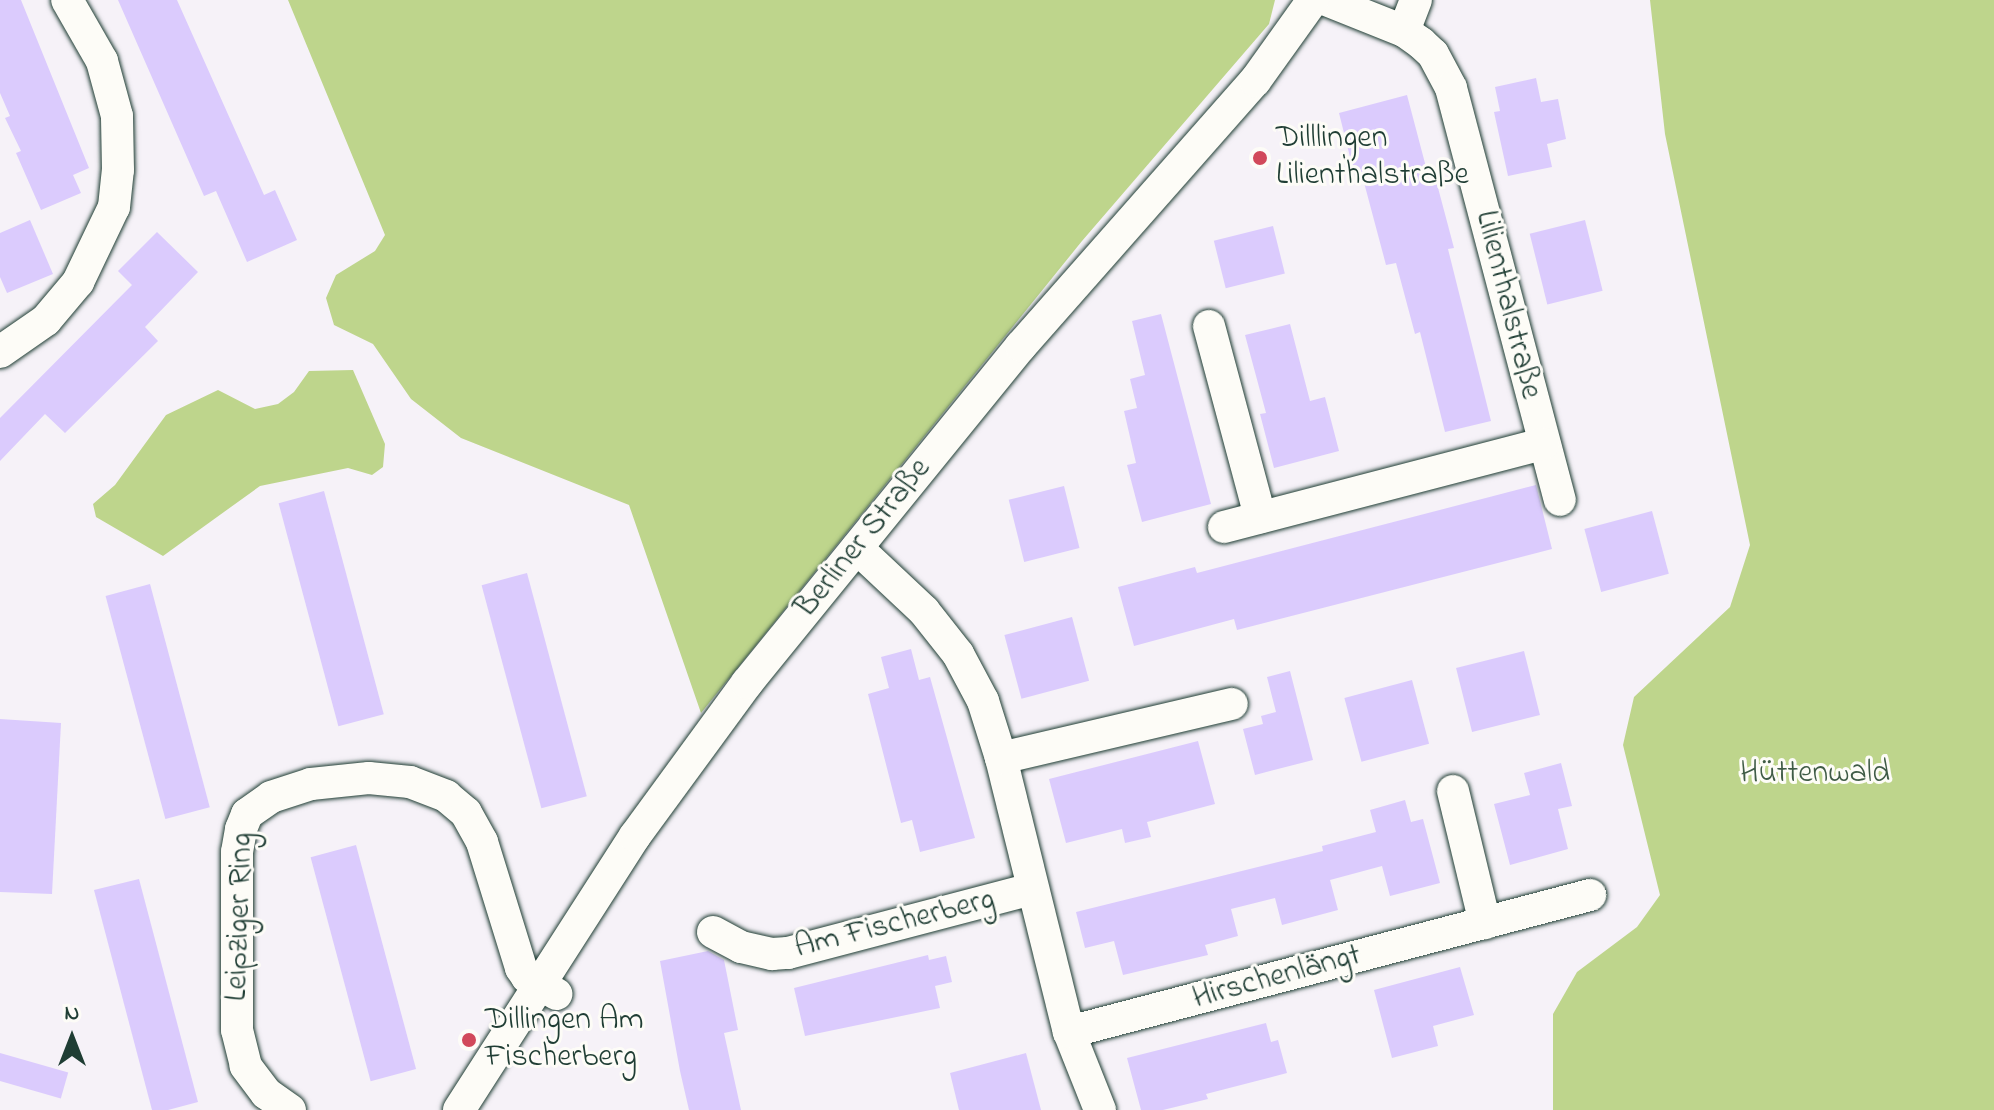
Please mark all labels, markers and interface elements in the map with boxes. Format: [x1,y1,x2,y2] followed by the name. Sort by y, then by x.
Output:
[1276,121,1469,196] place label: Dilllingen Lilienthalstraße
[1251,149,1269,167] marker: Dilllingen Lilienthalstraße
[1465,207,1549,403] street label: Lilienthalstraße
[788,451,940,627] street label: Berliner Straße
[1740,755,1890,793] park label: Hüttenwald
[219,832,263,1002] street label: Leipziger Ring
[791,882,999,968] street label: Am Fischerberg
[1189,937,1365,1019] street label: Hirschenlängt
[32,998,112,1078] north arrow
[65,998,79,1030] text: N
[485,1003,644,1078] place label: Dillingen Am Fischerberg
[460,1031,478,1049] marker: Dillingen Am Fischerberg

